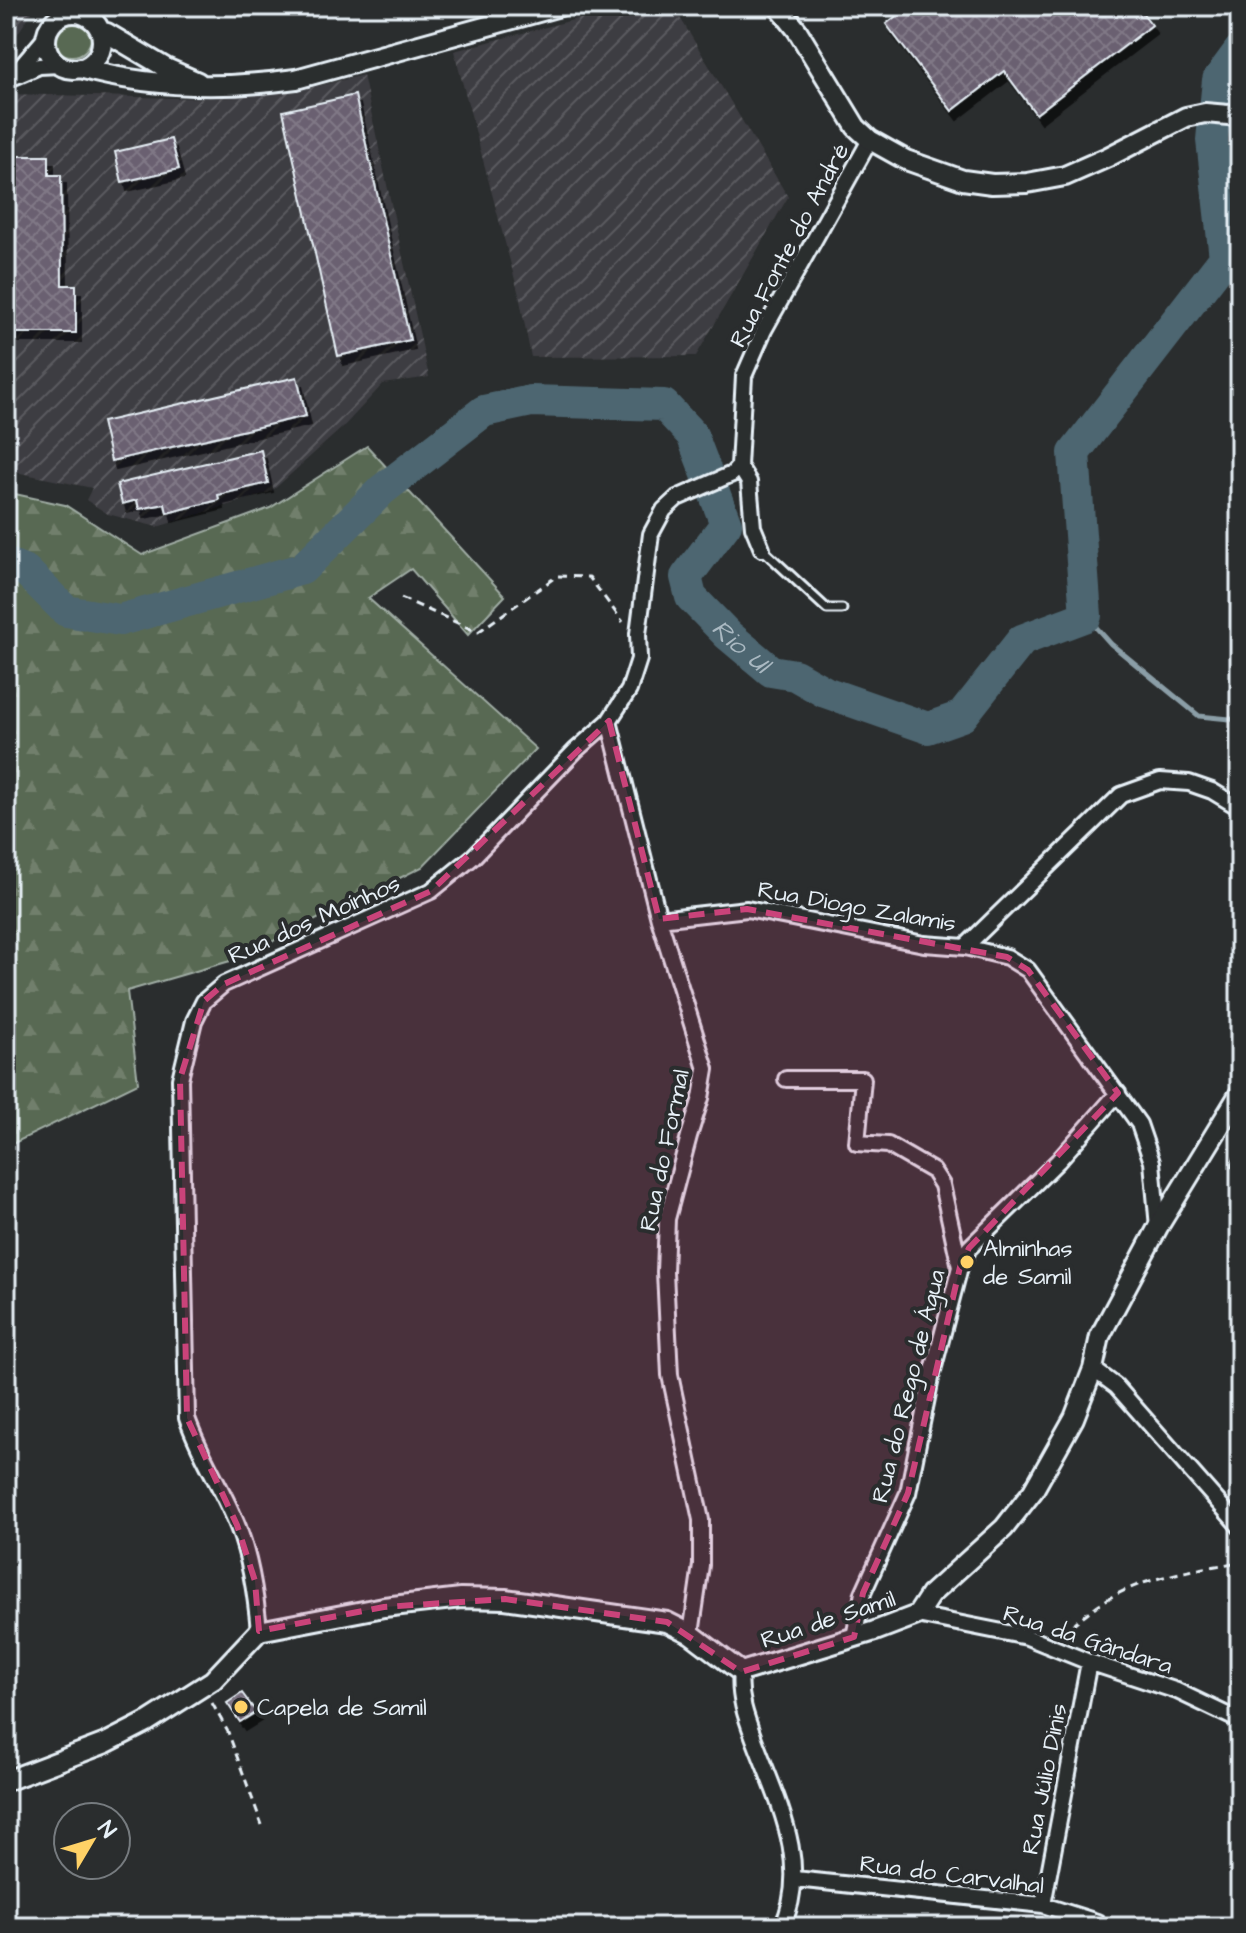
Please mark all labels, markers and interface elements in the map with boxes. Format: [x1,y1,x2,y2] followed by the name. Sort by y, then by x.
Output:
[722,137,858,354] street label: Rua Fonte do André
[703,612,780,684] water label: Rio Ul
[223,867,406,973] street label: Rua dos Moínhos
[755,873,959,942] street label: Rua Diogo Zalamis
[631,1066,699,1234] street label: Rua do Formal
[983,1232,1073,1294] place label: Alminhas de Samil
[958,1253,976,1271] marker: Alminhas de Samil
[864,1266,955,1507] street label: Rua do Rego de Água
[757,1582,900,1658] street label: Rua de Samil
[999,1597,1177,1683] street label: Rua da Gândara
[257,1691,427,1725] place label: Capela de Samil
[232,1698,250,1716] marker: Capela de Samil
[1014,1701,1076,1858] street label: Rua Júlio Dinis
[52,1801,132,1881] north arrow
[90,1815,123,1845] text: N
[858,1847,1046,1903] street label: Rua do Carvalhal

